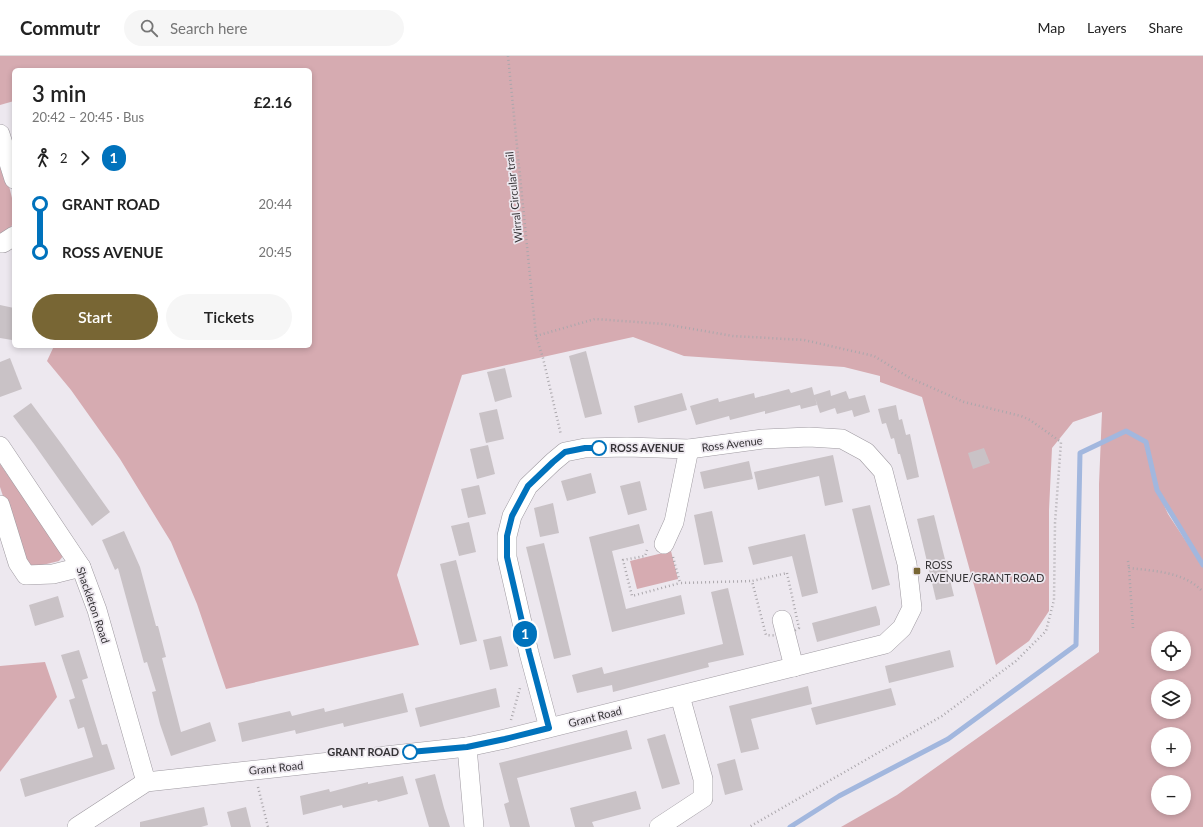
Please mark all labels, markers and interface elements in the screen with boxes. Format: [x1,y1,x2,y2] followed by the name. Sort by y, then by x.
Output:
[124,10,404,46] search box
[20,16,100,39] text: Commutr
[138,17,160,39] icon: search
[170,19,247,37] text: Search here
[1037,19,1065,36] text: Map
[1087,19,1127,36] text: Layers
[1149,19,1183,36] text: Share
[32,80,86,107] text: 3 min
[254,93,292,111] text: £2.16
[32,109,144,125] text: 20:42 – 20:45 · Bus
[32,147,54,169] icon: walk
[74,147,96,169] icon: forward
[110,149,118,166] text: 1
[60,150,68,166] text: 2
[502,151,525,243] street label: Wirral Circular trail
[62,195,160,213] text: GRANT ROAD
[259,196,292,212] text: 20:44
[62,243,163,261] text: ROSS AVENUE
[259,244,292,260] text: 20:45
[32,294,158,340] button: Start
[166,294,292,340] button: Tickets
[701,433,763,454] street label: Ross Avenue
[591,440,607,456] marker: ROSS AVENUE
[610,441,684,454] place label: ROSS AVENUE
[925,558,1044,584] place label: ROSS AVENUE/GRANT ROAD
[74,565,113,645] street label: Shackleton Road
[912,566,922,576] marker: ROSS AVENUE/GRANT ROAD
[512,621,538,647] line badge: 1
[521,625,529,642] text: 1
[1151,631,1191,815] map controls
[1151,631,1191,671] button: locate
[1151,679,1191,719] button: layers
[567,704,623,729] street label: Grant Road
[1151,727,1191,767] button: +
[402,744,418,760] marker: GRANT ROAD
[327,745,399,758] place label: GRANT ROAD
[248,758,304,777] street label: Grant Road
[1151,775,1191,815] button: −

